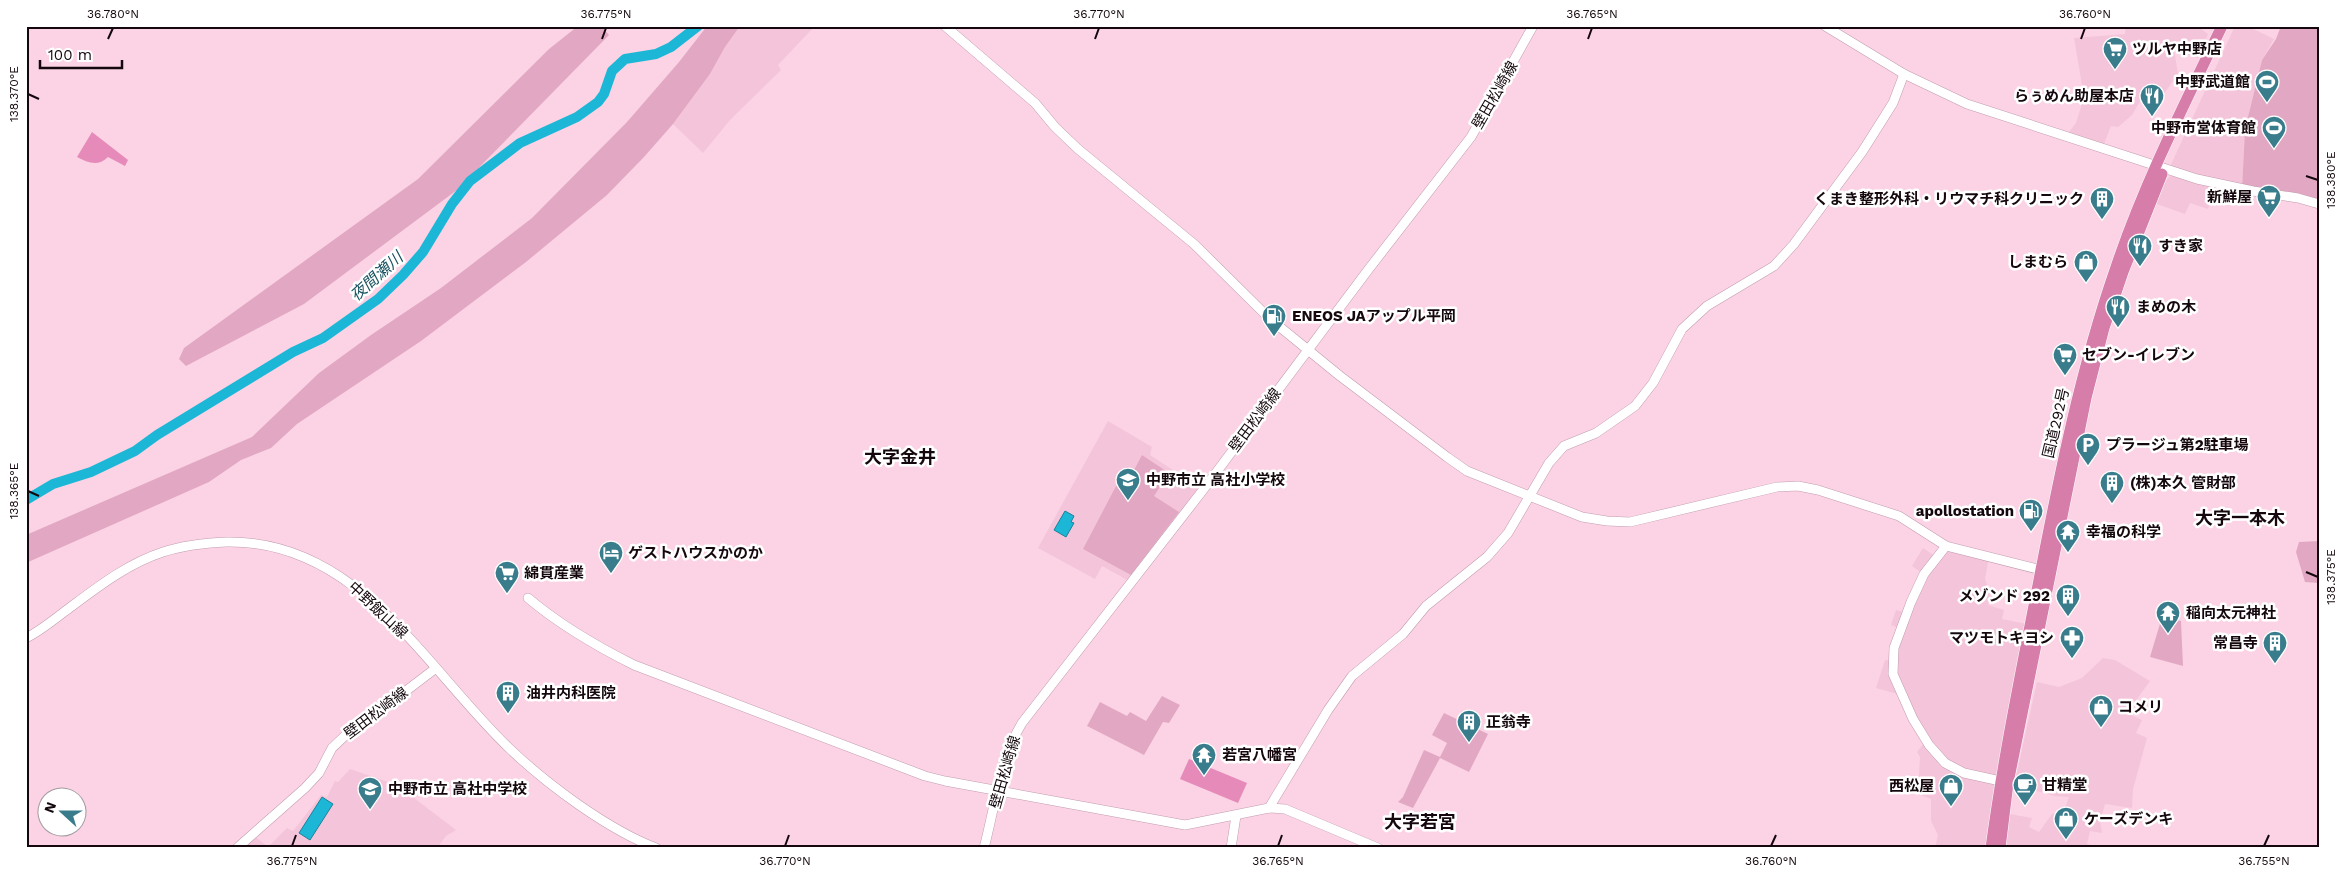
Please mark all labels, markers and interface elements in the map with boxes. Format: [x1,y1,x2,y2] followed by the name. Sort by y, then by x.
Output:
[87,7,139,21] text: 36.780°N
[580,7,632,21] text: 36.775°N
[1073,7,1125,21] text: 36.770°N
[1566,7,1618,21] text: 36.765°N
[2059,7,2111,21] text: 36.760°N
[2102,36,2128,70] supermarket icon: ツルヤ中野店
[40,38,122,70] scale bar
[2132,40,2222,58] place label: ツルヤ中野店
[48,46,92,64] text: 100 m
[1468,58,1522,132] street label: 壁田松崎線
[7,66,21,122] text: 138.370°E
[2254,69,2280,103] sports icon: 中野武道館
[2175,73,2250,91] place label: 中野武道館
[2139,83,2165,117] restaurant icon: らぅめん助屋本店
[2014,87,2134,105] place label: らぅめん助屋本店
[2261,115,2287,149] sports icon: 中野市営体育館
[2151,119,2256,137] place label: 中野市営体育館
[2324,151,2338,209] text: 138.380°E
[2256,184,2282,218] supermarket icon: 新鮮屋
[2089,186,2115,220] building icon: くまき整形外科・リウマチ科クリニック
[2207,188,2252,206] place label: 新鮮屋
[1814,190,2084,208] place label: くまき整形外科・リウマチ科クリニック
[2127,233,2153,267] restaurant icon: すき家
[2158,237,2203,255] place label: すき家
[346,247,408,305] water label: 夜間瀬川
[2073,249,2099,283] shop icon: しまむら
[2008,253,2068,271] place label: しまむら
[2105,294,2131,328] restaurant icon: まめの木
[2136,298,2196,316] place label: まめの木
[1261,303,1287,337] fuel station icon: ENEOS JAアップル平岡
[1292,307,1456,325] place label: ENEOS JAアップル平岡
[2052,342,2078,376] supermarket icon: セブン-イレブン
[2082,346,2195,364] place label: セブン-イレブン
[1225,385,1285,455] street label: 壁田松崎線
[2039,386,2073,460] street label: 国道292号
[2075,432,2101,466] parking icon: プラージュ第2駐車場
[2106,436,2249,454] place label: プラージュ第2駐車場
[864,446,936,467] district label: 大字金井
[7,462,21,519] text: 138.365°E
[1115,467,1141,501] school or university icon: 中野市立 高社小学校
[2099,470,2125,504] building icon: (株)本久 管財部
[1146,471,1285,489] place label: 中野市立 高社小学校
[2130,474,2236,492] place label: (株)本久 管財部
[2018,498,2044,532] fuel station icon: apollostation
[1916,502,2014,520] place label: apollostation
[2195,507,2285,528] district label: 大字一本木
[2055,519,2081,553] temple icon: 幸福の科学
[2086,523,2161,541] place label: 幸福の科学
[598,540,624,574] hotel icon: ゲストハウスかのか
[628,544,763,562] place label: ゲストハウスかのか
[2324,549,2338,605] text: 138.375°E
[494,560,520,594] supermarket icon: 綿貫産業
[524,564,584,582] place label: 綿貫産業
[344,578,412,642] street label: 中野飯山線
[2055,583,2081,617] building icon: メゾンド 292
[1959,587,2050,605] place label: メゾンド 292
[2155,600,2181,634] temple icon: 稲向太元神社
[2186,604,2276,622] place label: 稲向太元神社
[2059,625,2085,659] pharmacy icon: マツモトキヨシ
[1949,629,2054,647] place label: マツモトキヨシ
[2262,630,2288,664] building icon: 常昌寺
[2213,634,2258,652] place label: 常昌寺
[495,680,521,714] building icon: 油井内科医院
[341,683,411,743] street label: 壁田松崎線
[526,684,616,702] place label: 油井内科医院
[2088,694,2114,728] shop icon: コメリ
[2118,698,2163,716] place label: コメリ
[1456,709,1482,743] building icon: 正翁寺
[1486,713,1531,731] place label: 正翁寺
[986,733,1024,811] street label: 壁田松崎線
[1191,742,1217,776] temple icon: 若宮八幡宮
[1222,746,1297,764] place label: 若宮八幡宮
[2012,772,2038,806] cafe icon: 甘精堂
[1938,773,1964,807] shop icon: 西松屋
[357,776,383,810] school or university icon: 中野市立 高社中学校
[2042,776,2087,794] place label: 甘精堂
[1889,777,1934,795] place label: 西松屋
[388,780,527,798] place label: 中野市立 高社中学校
[38,786,88,836] north arrow
[41,800,59,815] text: N
[2053,806,2079,840] shop icon: ケーズデンキ
[2084,810,2173,828] place label: ケーズデンキ
[1384,811,1456,832] district label: 大字若宮
[266,854,318,868] text: 36.775°N
[759,854,811,868] text: 36.770°N
[1252,854,1304,868] text: 36.765°N
[1745,854,1797,868] text: 36.760°N
[2238,854,2290,868] text: 36.755°N

